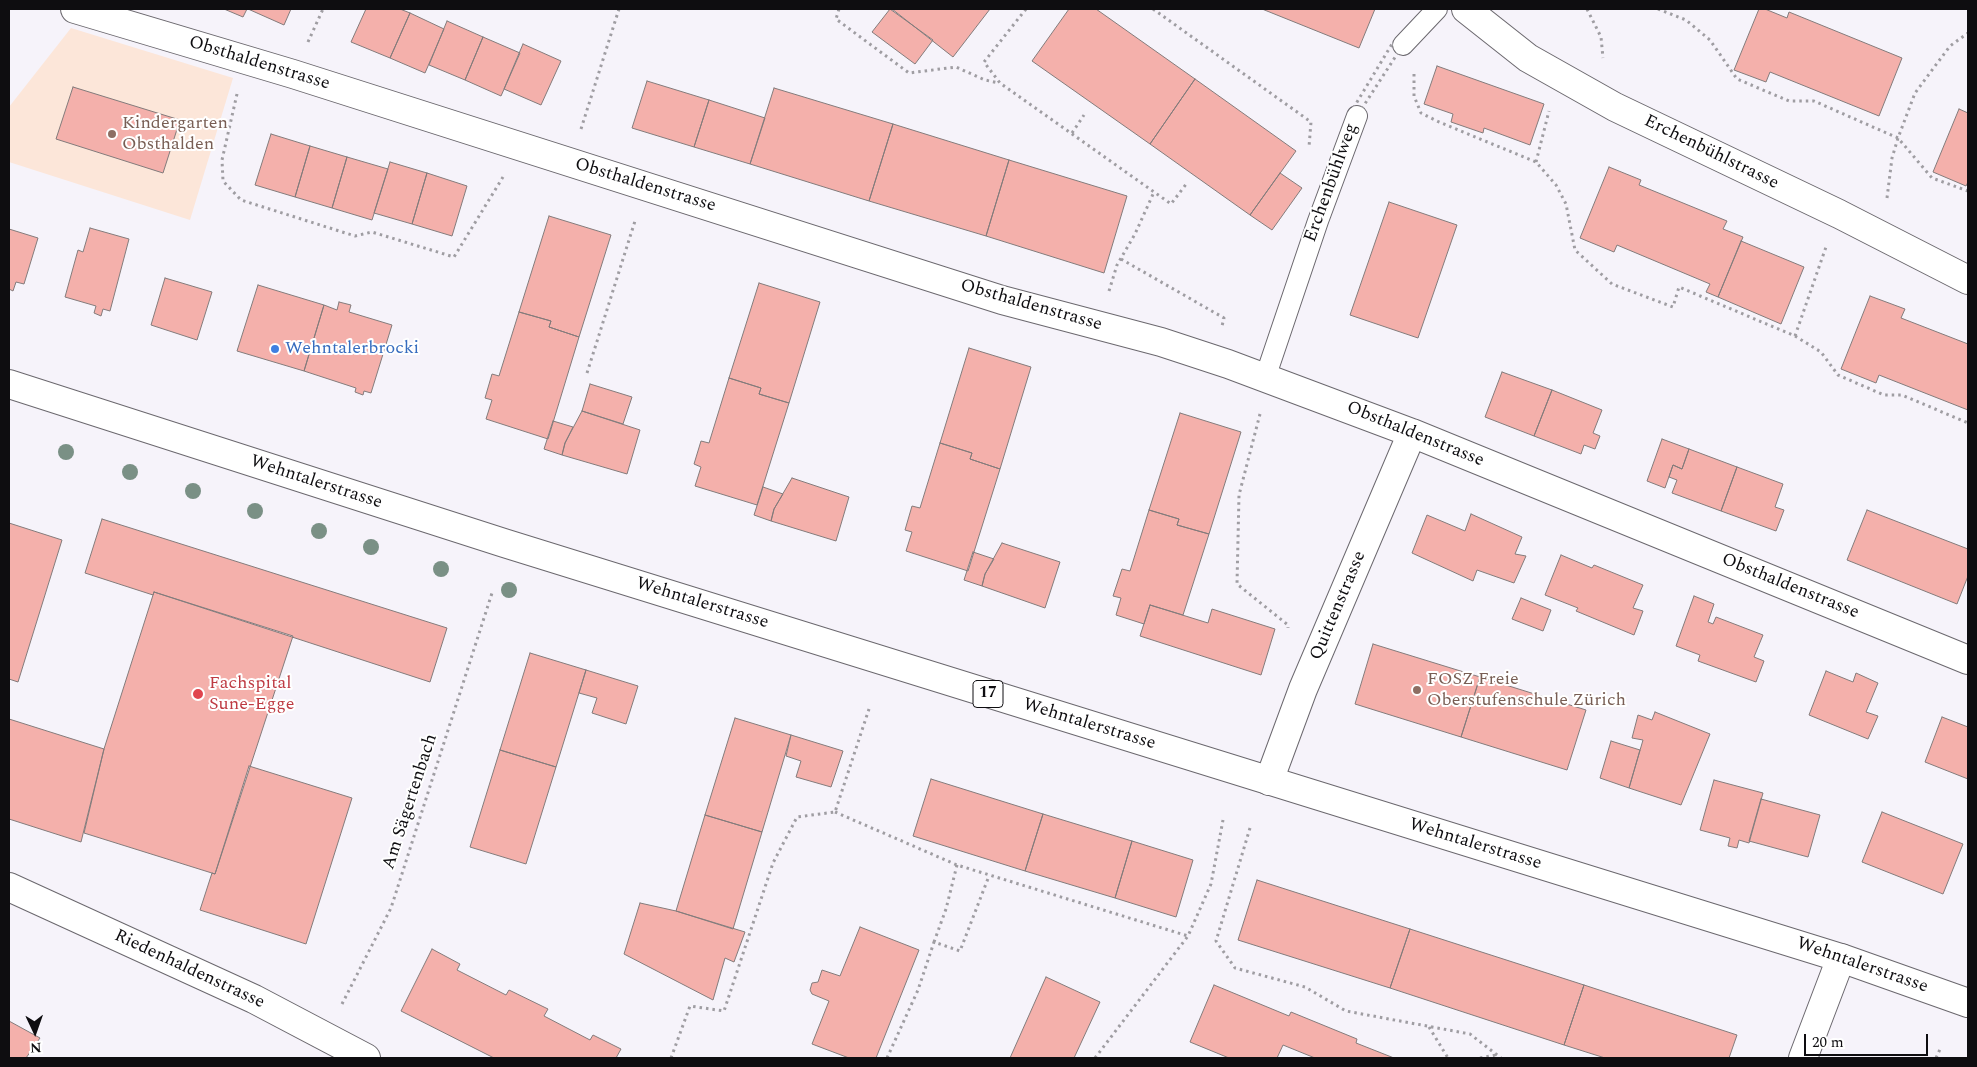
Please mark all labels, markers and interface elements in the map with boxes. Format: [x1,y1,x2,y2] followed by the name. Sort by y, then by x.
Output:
[186,32,332,96] street label: Obsthaldenstrasse
[1640,111,1782,195] street label: Erchenbühlstrasse
[122,113,228,156] place label: Kindergarten Obsthalden
[1300,121,1364,245] street label: Erchenbühlweg
[106,128,118,140] marker: Kindergarten Obsthalden
[572,154,718,218] street label: Obsthaldenstrasse
[958,275,1104,337] street label: Obsthaldenstrasse
[285,338,419,360] place label: Wehntalerbrocki
[269,343,281,355] marker: Wehntalerbrocki
[1343,398,1487,472] street label: Obsthaldenstrasse
[247,451,385,515] street label: Wehntalerstrasse
[1306,548,1372,664] street label: Quittenstrasse
[1718,550,1862,624] street label: Obsthaldenstrasse
[633,574,771,634] street label: Wehntalerstrasse
[1427,669,1626,712] place label: FOSZ Freie Oberstufenschule Zürich
[209,673,294,716] place label: Fachspital Sune-Egge
[973,681,1003,708] road number: 17
[1411,684,1423,696] marker: FOSZ Freie Oberstufenschule Zürich
[191,687,205,701] marker: Fachspital Sune-Egge
[1020,695,1158,755] street label: Wehntalerstrasse
[379,732,443,872] street label: Am Sägertenbach
[1406,815,1544,875] street label: Wehntalerstrasse
[110,926,268,1014] street label: Riedenhaldenstrasse
[1793,933,1931,999] street label: Wehntalerstrasse
[10,1007,60,1057] north arrow
[1807,1024,1931,1056] scale bar
[1812,1031,1844,1054] text: 20 m
[30,1037,42,1058] text: N

